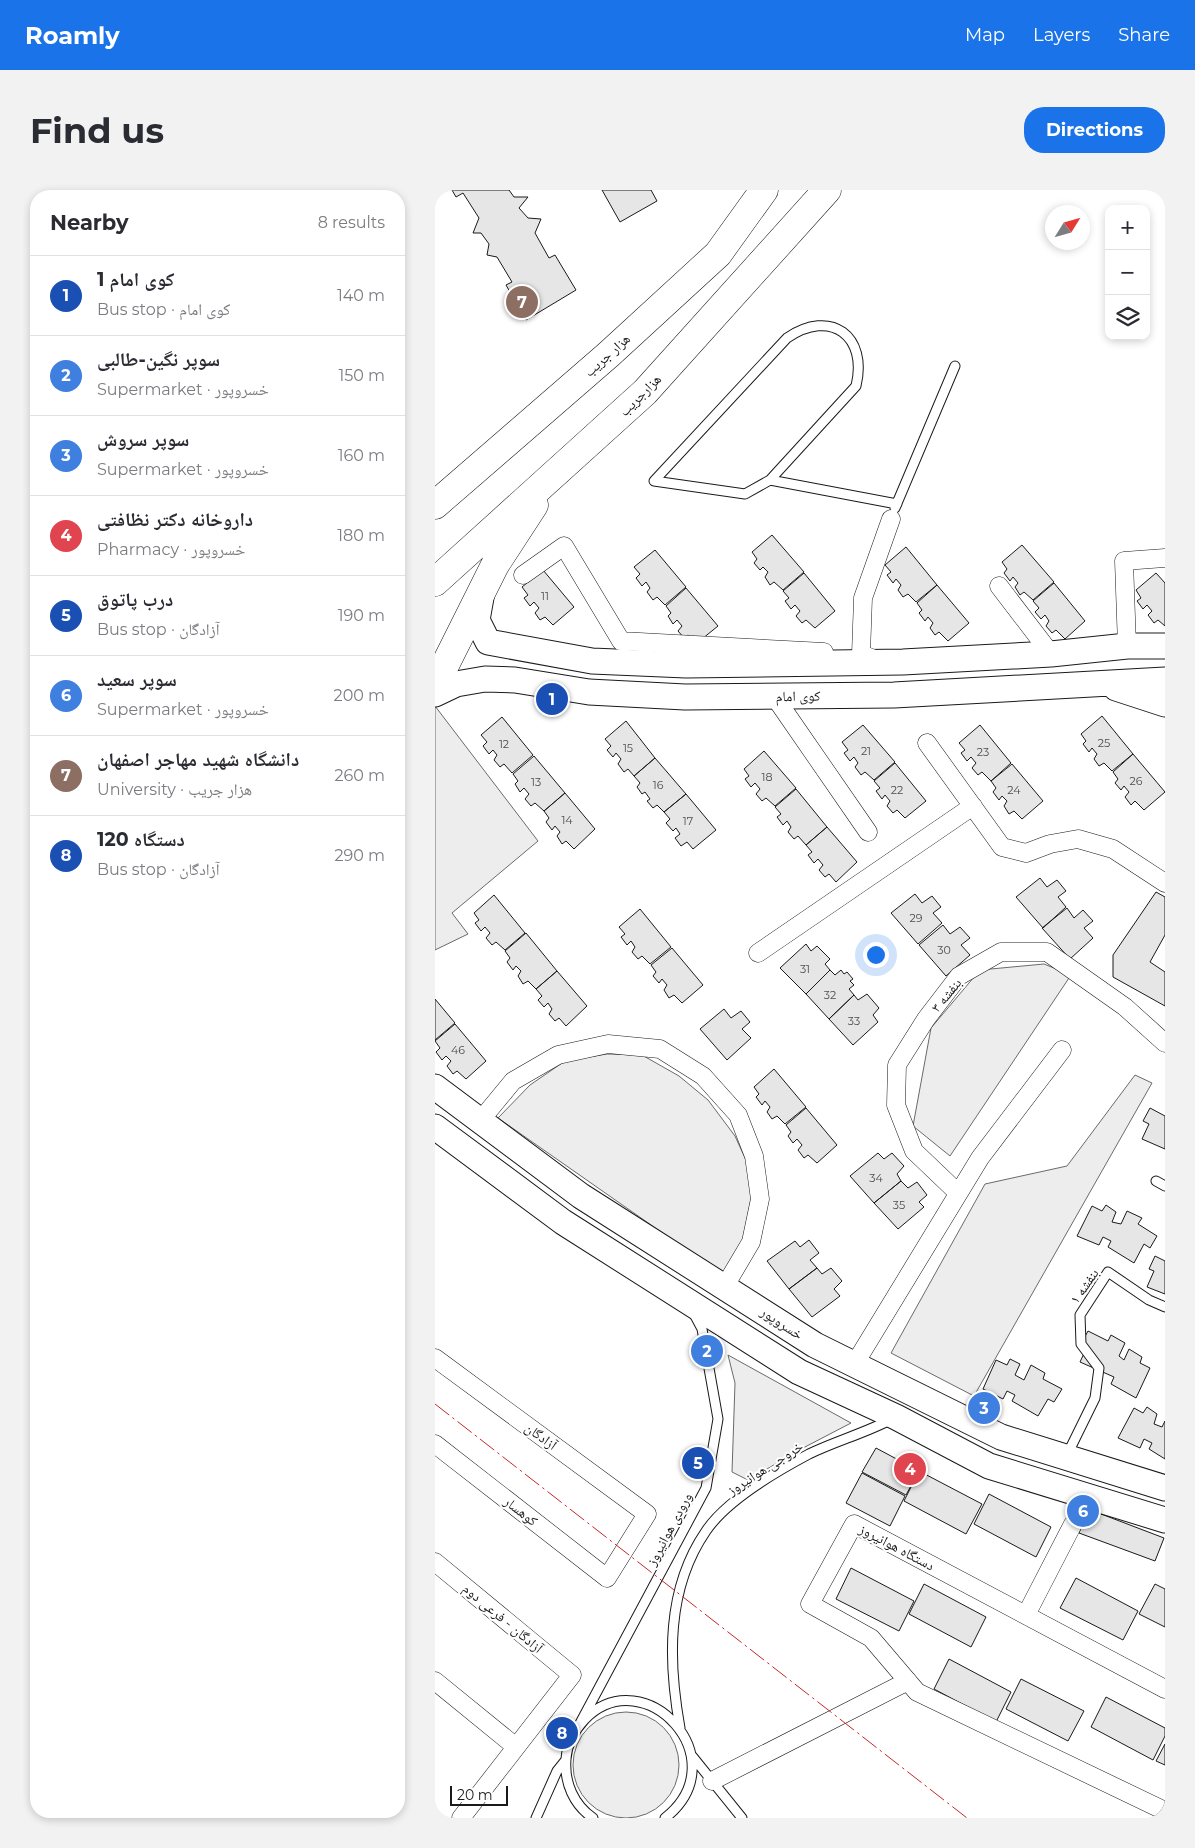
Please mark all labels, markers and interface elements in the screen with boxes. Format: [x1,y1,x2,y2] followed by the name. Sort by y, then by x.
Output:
[25,21,120,50] text: Roamly
[965,24,1005,46] text: Map
[1033,24,1090,46] text: Layers
[1118,24,1170,46] text: Share
[1024,107,1165,153] button: Directions
[30,109,164,152] text: Find us
[1045,205,1090,250] north arrow
[1105,205,1150,340] map controls
[1105,205,1150,250] button: +
[50,210,129,235] text: Nearby
[318,213,385,232] text: 8 results
[1105,250,1150,295] button: −
[97,268,174,291] text: کوی امام 1
[506,283,538,321] pin: 7
[63,286,69,305] text: 1
[337,286,385,305] text: 140 m
[1105,295,1150,340] button: layers
[97,300,230,319] text: Bus stop · کوی امام
[580,330,634,380] street label: هزار جریب
[97,348,220,371] text: سوپر نگین-طالبی
[61,366,71,385] text: 2
[338,366,385,385] text: 150 m
[615,370,665,420] street label: هزارجریب
[97,380,269,399] text: Supermarket · خسروپور
[97,428,189,451] text: سوپر سروش
[61,446,71,465] text: 3
[338,446,385,465] text: 160 m
[97,460,269,479] text: Supermarket · خسروپور
[97,508,253,531] text: داروخانه دکتر نظافتی
[60,526,72,545] text: 4
[337,526,385,545] text: 180 m
[97,540,245,559] text: Pharmacy · خسروپور
[97,588,173,611] text: درب پاتوق
[541,589,549,603] house number: 11
[61,606,71,625] text: 5
[338,606,385,625] text: 190 m
[97,620,220,639] text: Bus stop · آزادگان
[97,668,177,691] text: سوپر سعید
[536,680,568,718] pin: 1
[61,686,71,705] text: 6
[334,686,385,705] text: 200 m
[775,687,821,706] street label: کوی امام
[97,700,269,719] text: Supermarket · خسروپور
[1098,736,1110,750] house number: 25
[499,737,509,751] house number: 12
[623,741,633,755] house number: 15
[861,744,871,758] house number: 21
[977,745,989,759] house number: 23
[97,748,299,771] text: دانشگاه شهید مهاجر اصفهان
[61,766,71,785] text: 7
[334,766,385,785] text: 260 m
[762,770,773,784] house number: 18
[1130,774,1143,788] house number: 26
[531,775,541,789] house number: 13
[653,778,664,792] house number: 16
[97,780,252,799] text: University · هزار جریب
[891,783,903,797] house number: 22
[1007,783,1021,797] house number: 24
[561,813,573,827] house number: 14
[683,814,693,828] house number: 17
[97,828,185,851] text: 120 دستگاه
[61,846,71,865] text: 8
[334,846,385,865] text: 290 m
[97,860,220,879] text: Bus stop · آزادگان
[910,911,923,925] house number: 29
[863,942,889,968] your location
[937,943,951,957] house number: 30
[800,962,810,976] house number: 31
[927,974,965,1016] street label: بنفشه ۳
[824,988,836,1002] house number: 32
[848,1014,860,1028] house number: 33
[451,1043,465,1057] house number: 46
[869,1171,883,1185] house number: 34
[893,1198,905,1212] house number: 35
[1065,1265,1103,1307] street label: بنفشه ۱
[756,1302,807,1344] street label: خسروپور
[691,1332,723,1370] pin: 2
[968,1389,1000,1427] pin: 3
[521,1418,561,1454] street label: آزادگان
[723,1437,806,1500] street label: خروجی هوانیروز
[682,1444,714,1482] pin: 5
[894,1450,926,1488] pin: 4
[642,1489,696,1569] street label: ورودی هوانیروز
[500,1492,542,1530] street label: کوهسار
[1067,1492,1099,1530] pin: 6
[855,1519,938,1574] street label: دستگاه هوانیروز
[459,1579,547,1658] street label: آزادگان - فرعی دوم
[546,1714,578,1752] pin: 8
[450,1783,507,1806] scale bar
[457,1786,493,1804] text: 20 m

